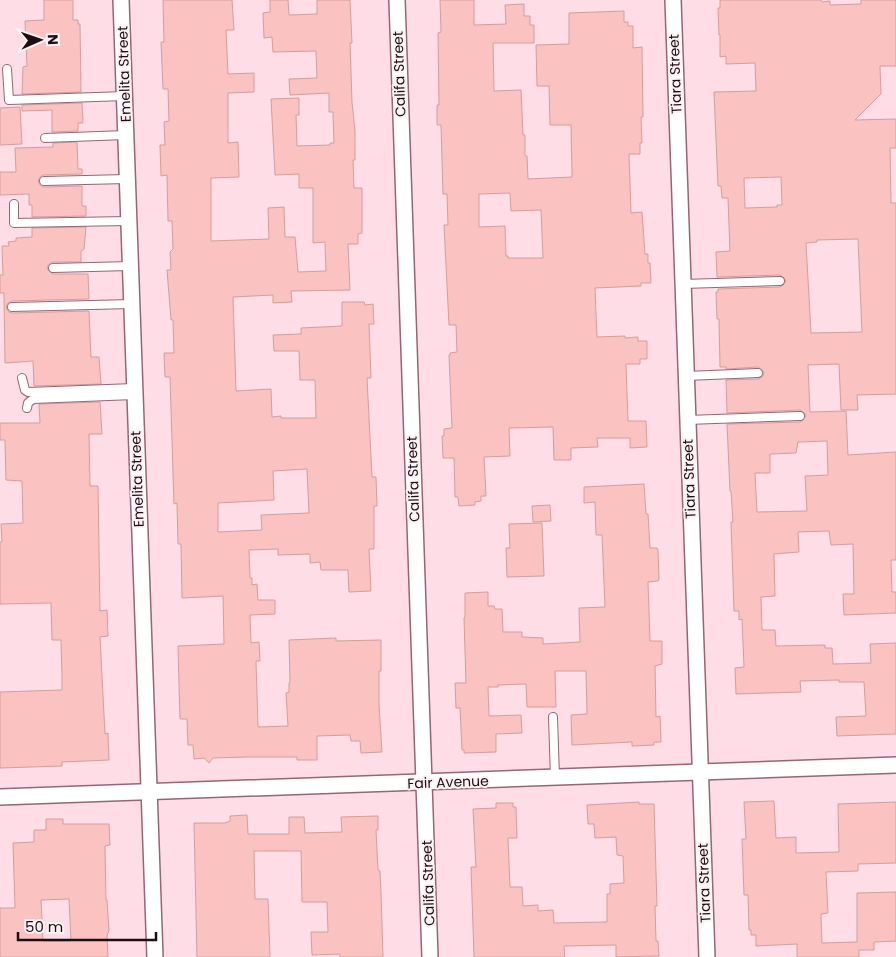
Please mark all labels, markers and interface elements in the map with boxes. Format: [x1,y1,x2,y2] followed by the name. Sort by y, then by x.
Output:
[15,15,65,65] north arrow
[112,25,136,123] street label: Emelita Street
[388,31,410,117] street label: Califa Street
[43,34,63,45] text: N
[664,34,686,114] street label: Tiara Street
[125,430,149,528] street label: Emelita Street
[402,436,424,522] street label: Califa Street
[678,439,700,519] street label: Tiara Street
[407,771,489,793] street label: Fair Avenue
[417,840,439,926] street label: Califa Street
[693,843,715,923] street label: Tiara Street
[18,910,155,942] scale bar
[25,916,63,937] text: 50 m

